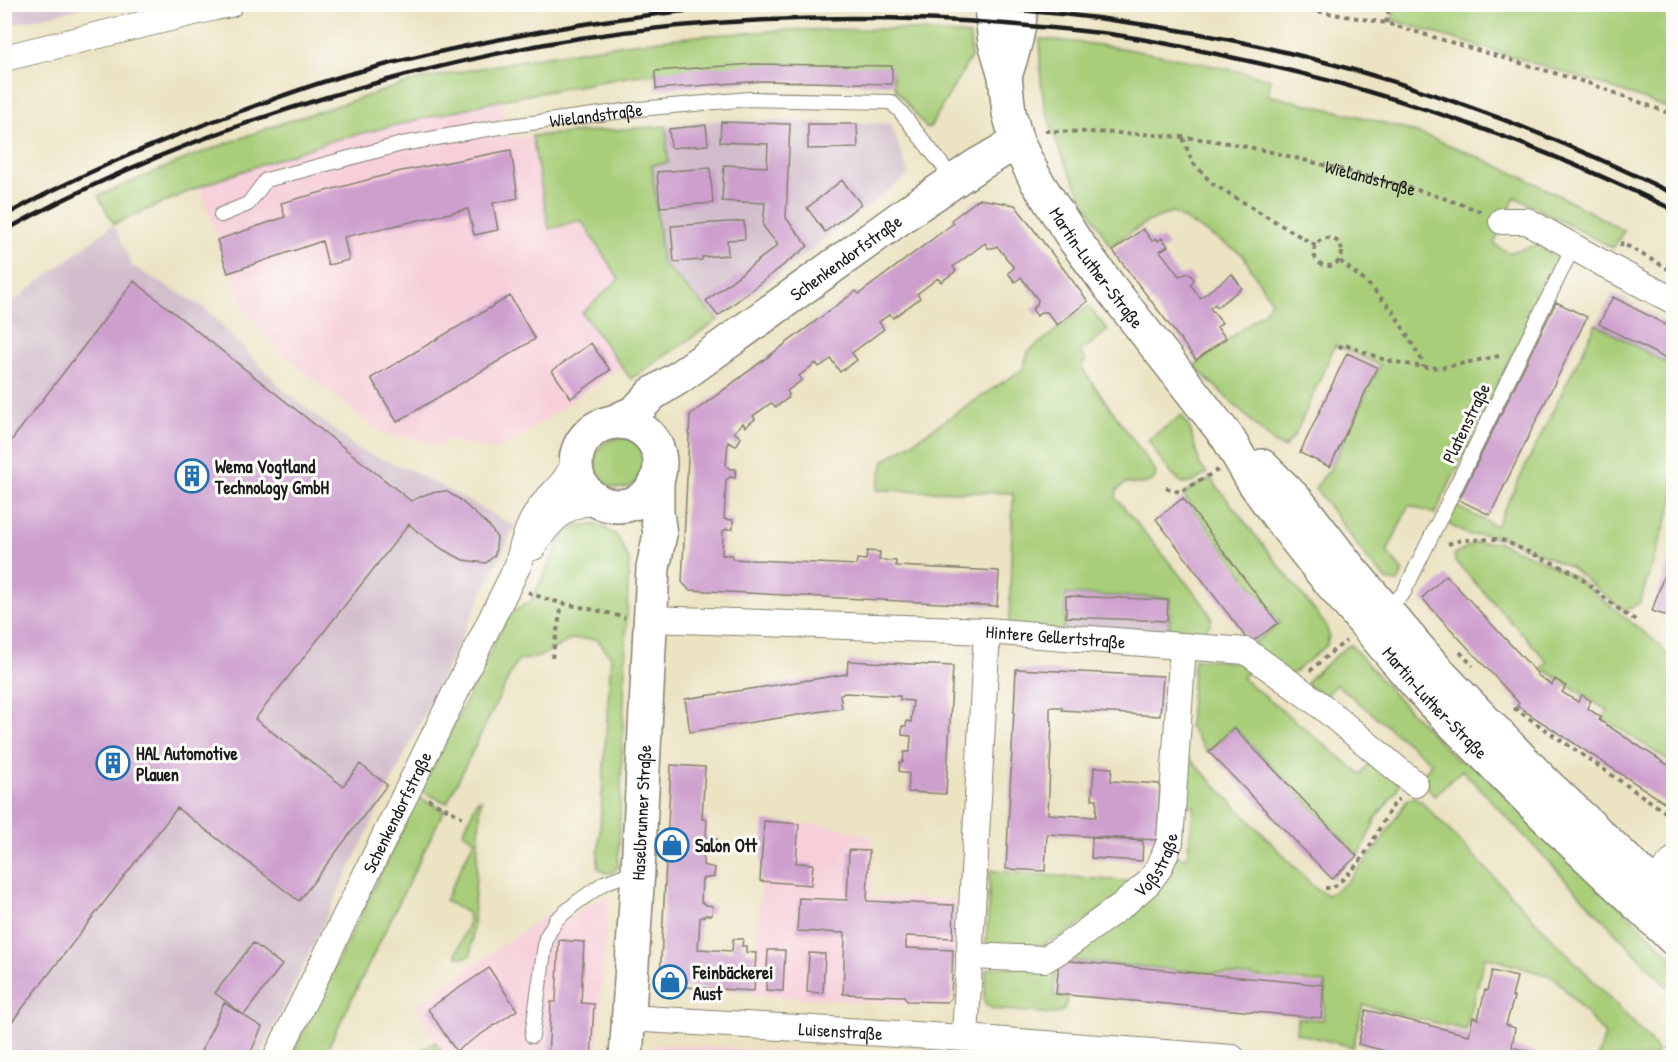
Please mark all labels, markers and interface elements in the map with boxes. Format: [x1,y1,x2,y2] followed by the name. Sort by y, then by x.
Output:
[548,96,644,133] street label: Wielandstraße
[1322,153,1419,202] street label: Wielandstraße
[1044,202,1150,333] street label: Martin-Luther-Straße
[785,208,907,306] street label: Schenkendorfstraße
[1436,379,1496,467] street label: Platenstraße
[214,454,330,501] place label: Wema Vogtland Technology GmbH
[174,458,210,494] building icon: Wema Vogtland Technology GmbH
[985,618,1126,654] street label: Hintere Gellertstraße
[1377,641,1494,764] street label: Martin-Luther-Straße
[136,741,238,787] place label: HAL Automotive Plauen
[625,744,657,881] street label: Haselbrunner Straße
[95,745,131,781] building icon: HAL Automotive Plauen
[356,747,437,877] street label: Schenkendorfstraße
[654,827,690,863] shop icon: Salon Ott
[695,833,758,858] place label: Salon Ott
[1128,833,1183,903] street label: Voßstraße
[692,960,773,1006] place label: Feinbäckerei Aust
[652,964,688,1000] shop icon: Feinbäckerei Aust
[798,1016,883,1046] street label: Luisenstraße

